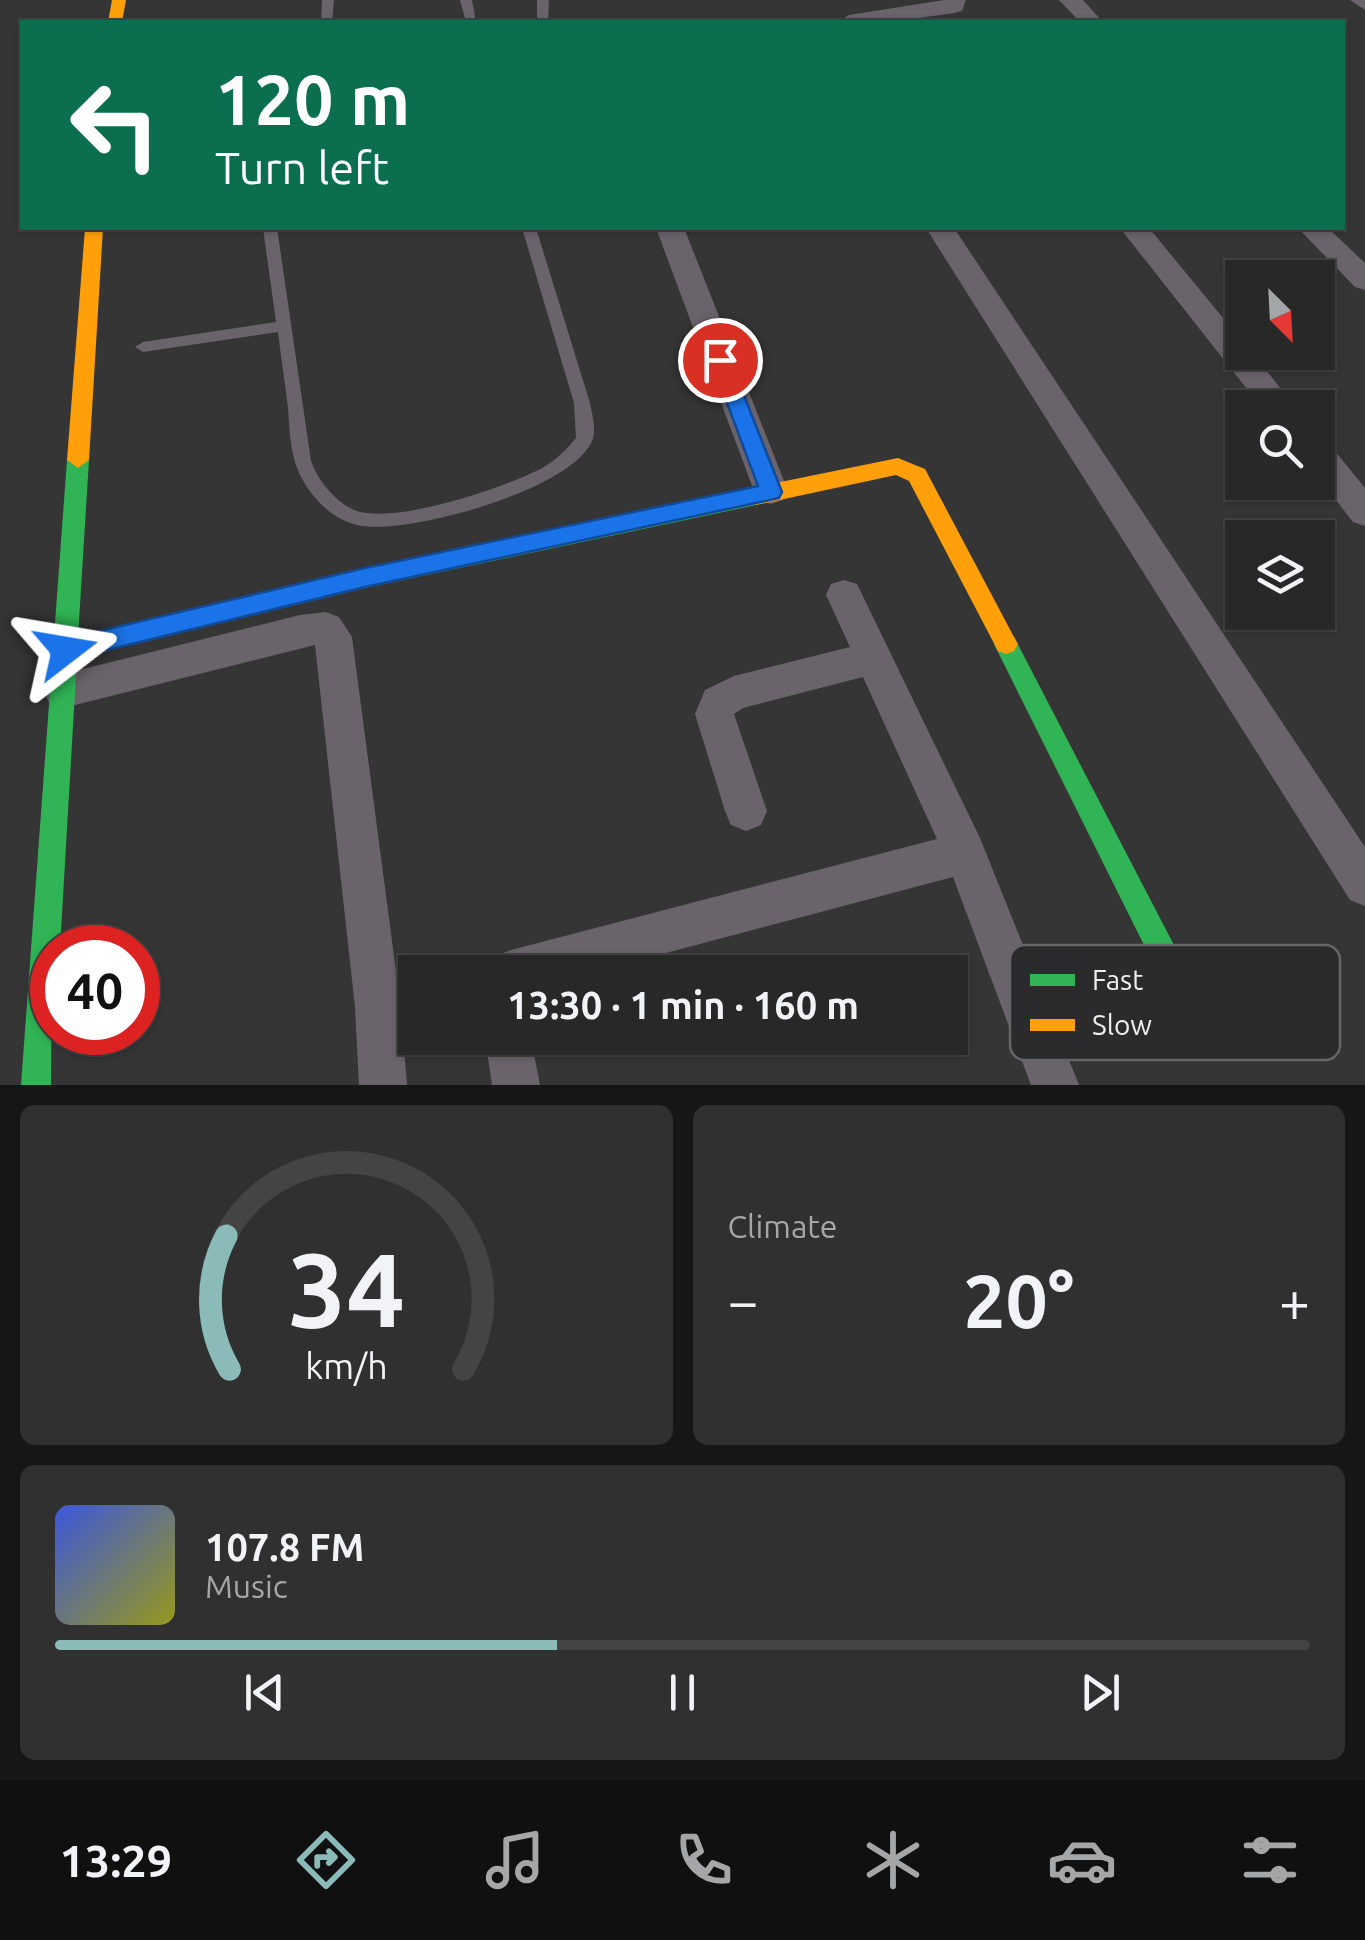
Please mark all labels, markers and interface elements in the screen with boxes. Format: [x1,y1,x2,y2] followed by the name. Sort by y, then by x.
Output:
[50,60,180,190] icon: left
[215,60,410,138] text: 120 m
[215,142,389,193] text: Turn left
[1225,260,1335,370] north arrow
[1225,260,1335,630] map controls
[678,318,763,403] pin
[693,333,748,388] icon: arrive
[1225,390,1335,500] button: search
[1225,520,1335,630] button: layers
[14,598,118,702] position arrow
[30,925,160,1055] speed limit sign: 40
[1010,945,1340,1060] legend
[1092,964,1143,995] text: Fast
[507,984,859,1026] text: 13:30 · 1 min · 160 m
[1092,1009,1152,1040] text: Slow
[728,1208,838,1244] text: Climate
[288,1230,405,1347] text: 34
[963,1258,1074,1342] text: 20°
[728,1270,759,1331] text: −
[1279,1270,1310,1331] text: +
[305,1346,388,1386] text: km/h
[205,1526,364,1568] text: 107.8 FM
[205,1568,288,1604] text: Music
[237,1665,292,1720] icon: previous
[655,1665,710,1720] icon: pause
[1073,1665,1128,1720] icon: next
[291,1825,361,1895] icon: directions
[480,1825,550,1895] icon: music
[669,1825,739,1895] icon: phone
[858,1825,928,1895] icon: climate
[1047,1825,1117,1895] icon: car
[1235,1825,1305,1895] icon: filters
[59,1835,172,1886] text: 13:29

